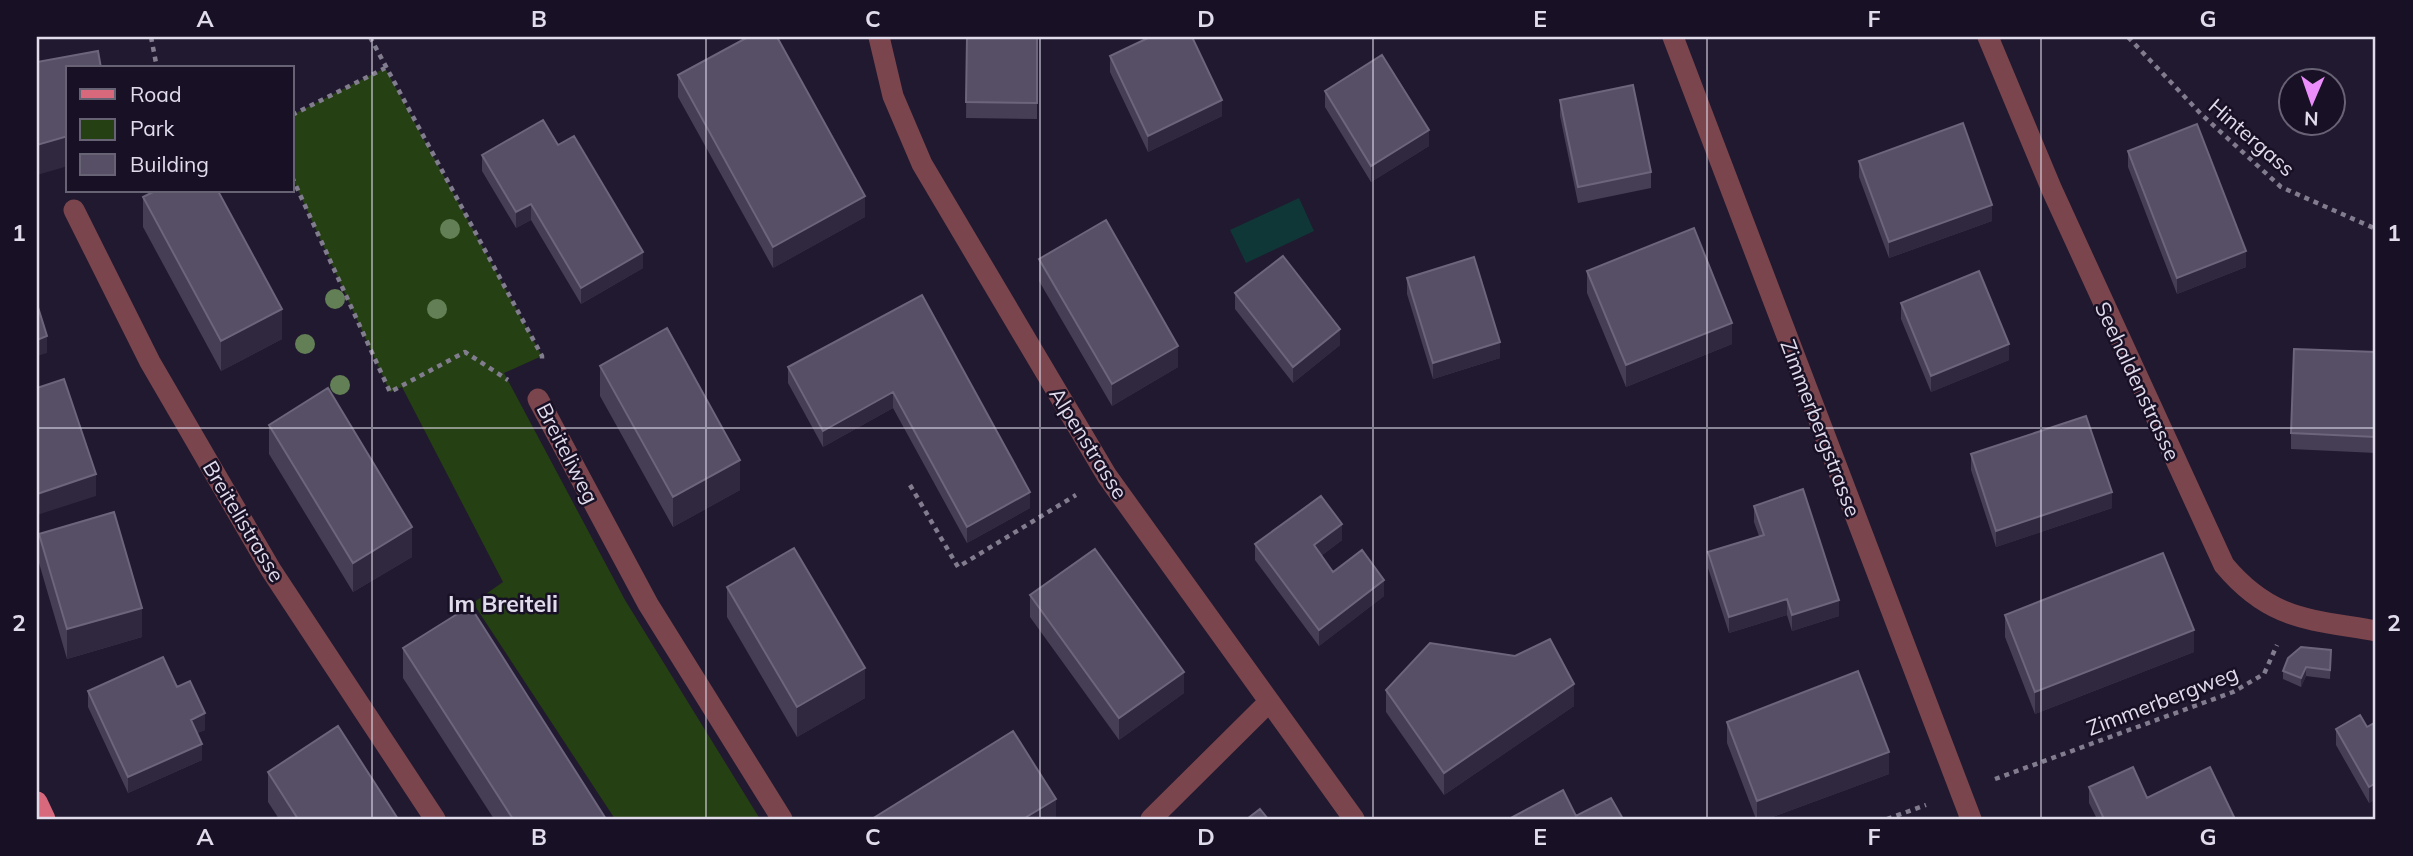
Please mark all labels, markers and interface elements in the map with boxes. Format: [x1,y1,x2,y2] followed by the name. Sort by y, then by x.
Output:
[196,4,214,33] text: A
[531,4,547,33] text: B
[865,4,881,33] text: C
[1197,4,1215,33] text: D
[1533,4,1547,33] text: E
[1867,4,1881,33] text: F
[2199,4,2217,33] text: G
[66,66,294,192] legend
[2276,66,2346,136] north arrow
[130,81,181,107] text: Road
[2204,93,2300,181] street label: Hintergass
[2304,107,2319,131] text: N
[130,115,174,141] text: Park
[130,151,209,177] text: Building
[12,218,26,247] text: 1
[2387,218,2401,247] text: 1
[2090,297,2186,465] street label: Seehaldenstrasse
[1775,336,1867,520] street label: Zimmerbergstrasse
[1044,382,1134,504] street label: Alpenstrasse
[532,399,604,507] street label: Breiteliweg
[198,456,290,586] street label: Breitelistrasse
[448,589,558,618] district label: Im Breiteli
[12,608,26,637] text: 2
[2387,608,2401,637] text: 2
[2083,659,2241,741] street label: Zimmerbergweg
[196,822,214,851] text: A
[531,822,547,851] text: B
[865,822,881,851] text: C
[1197,822,1215,851] text: D
[1533,822,1547,851] text: E
[1867,822,1881,851] text: F
[2199,822,2217,851] text: G

